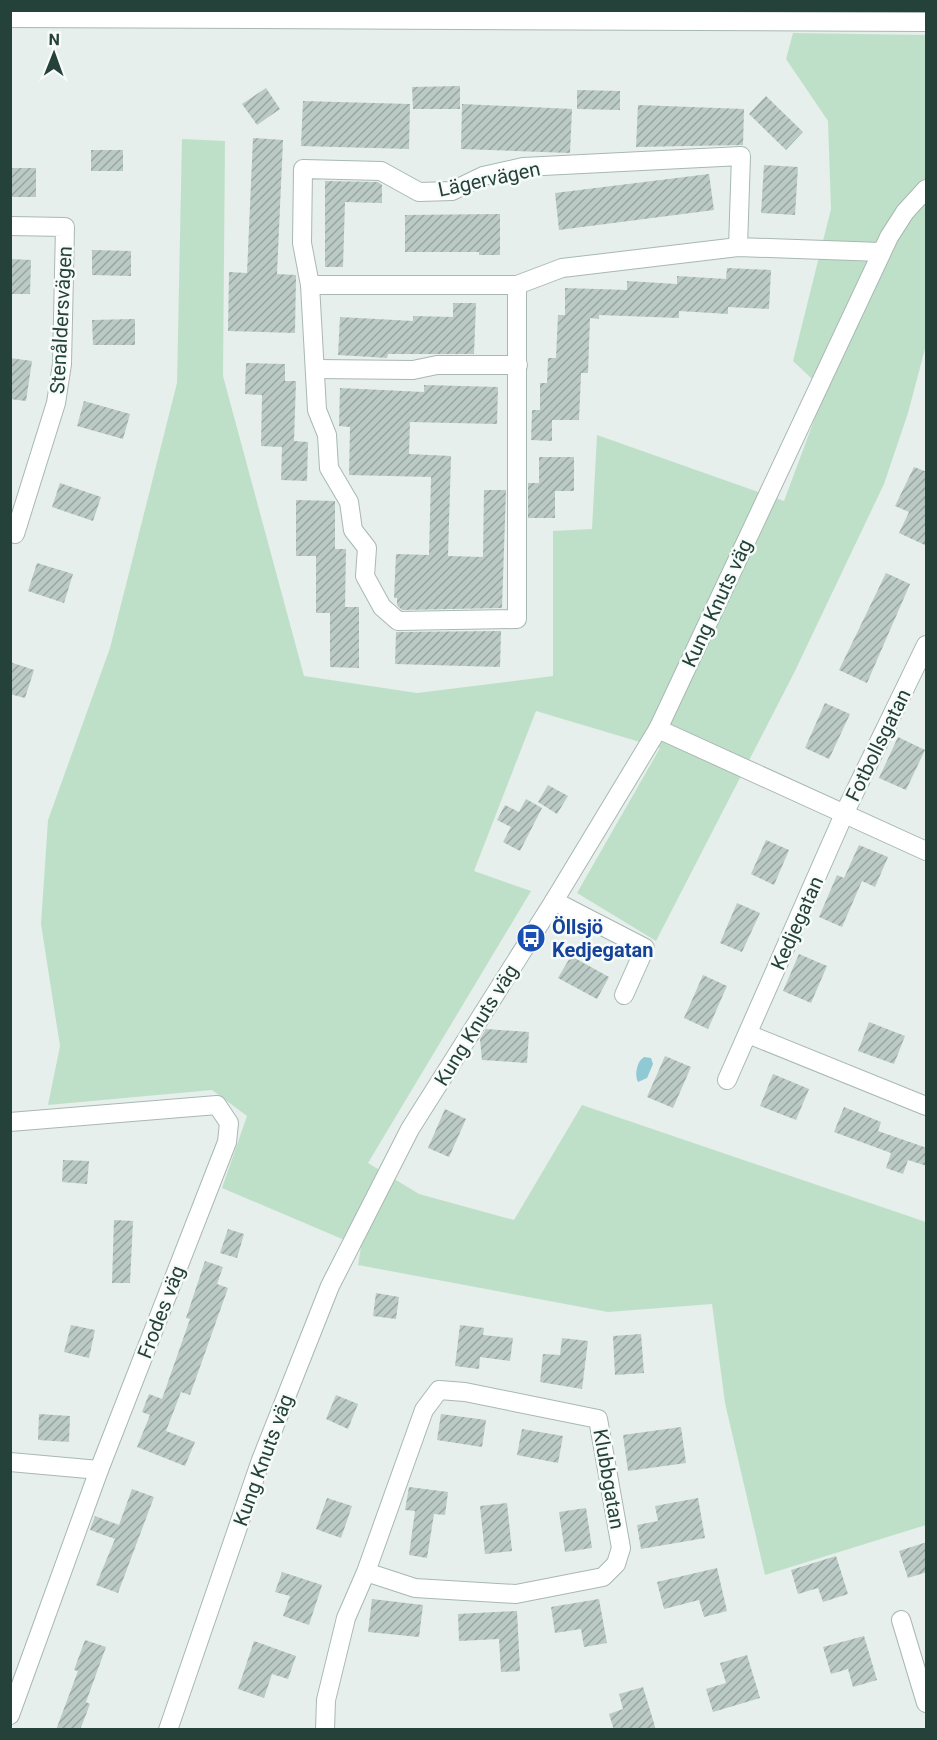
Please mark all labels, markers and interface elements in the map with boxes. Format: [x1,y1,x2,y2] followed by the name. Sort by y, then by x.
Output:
[24,24,84,84] north arrow
[48,30,60,49] text: N
[436,156,542,202] street label: Lägervägen
[45,245,77,395] street label: Stenåldersvägen
[677,535,757,671] street label: Kung Knuts väg
[840,685,916,805] street label: Fotbollsgatan
[766,872,828,974] street label: Kedjegatan
[552,915,653,962] place label: Öllsjö Kedjegatan
[515,922,547,954] bus stop icon: Öllsjö Kedjegatan
[429,960,523,1090] street label: Kung Knuts väg
[132,1262,190,1362] street label: Frodes väg
[228,1391,298,1529] street label: Kung Knuts väg
[588,1427,630,1531] street label: Klubbgatan

